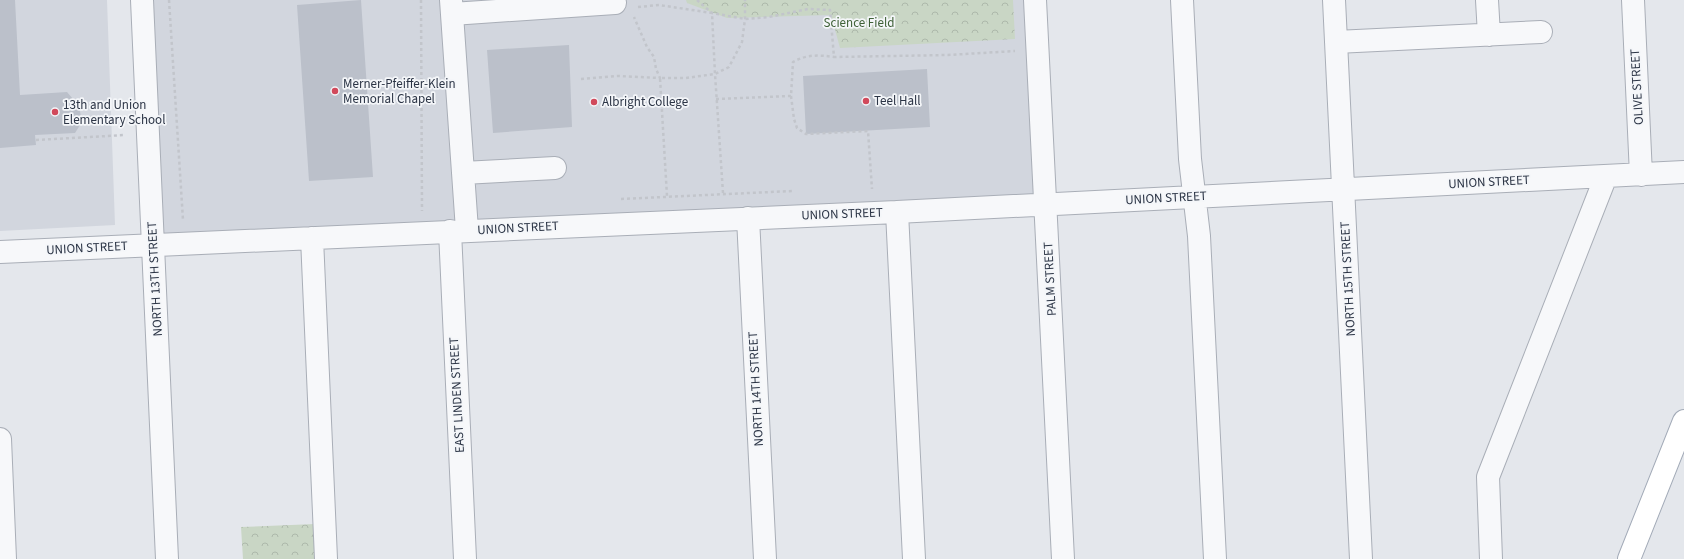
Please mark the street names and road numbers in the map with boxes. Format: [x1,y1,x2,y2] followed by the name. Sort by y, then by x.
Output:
[1626,48,1648,126] street label: OLIVE STREET
[1448,171,1530,193] street label: UNION STREET
[1125,187,1207,209] street label: UNION STREET
[801,204,883,224] street label: UNION STREET
[477,217,559,239] street label: UNION STREET
[143,221,167,337] street label: NORTH 13TH STREET
[1336,221,1360,337] street label: NORTH 15TH STREET
[46,237,128,259] street label: UNION STREET
[1039,242,1061,316] street label: PALM STREET
[744,331,768,447] street label: NORTH 14TH STREET
[445,337,469,453] street label: EAST LINDEN STREET

